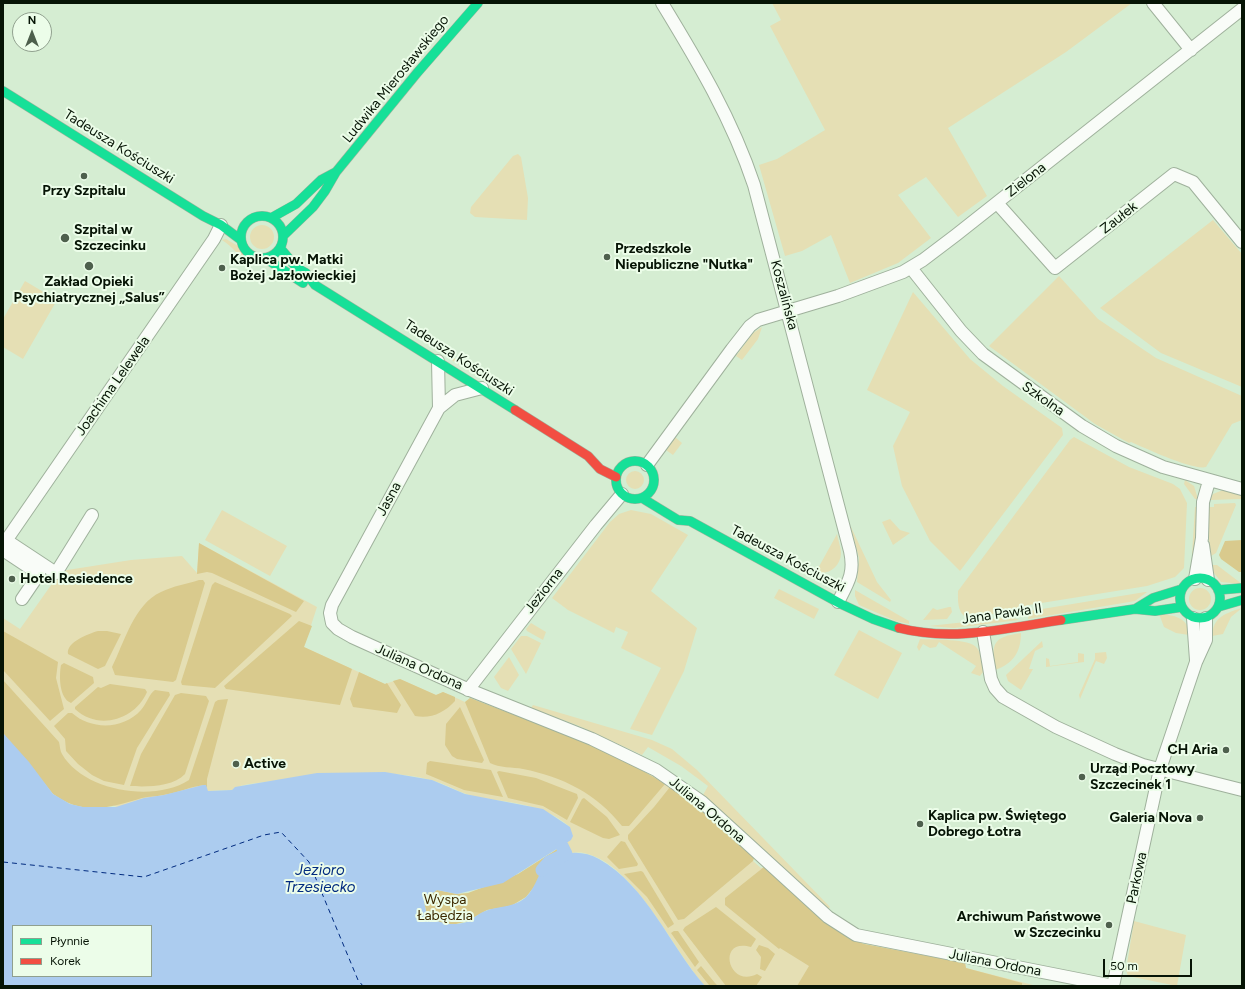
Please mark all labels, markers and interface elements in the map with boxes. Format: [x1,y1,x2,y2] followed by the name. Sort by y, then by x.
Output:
[12,12,52,52] north arrow
[339,12,453,146] street label: Ludwika Mierosławskiego
[28,14,36,27] text: N
[61,106,177,188] street label: Tadeusza Kościuszki
[1003,159,1049,201] street label: Zielona
[79,171,89,181] marker: Przy Szpitalu
[42,183,126,199] place label: Przy Szpitalu
[1097,198,1141,238] street label: Zaułek
[74,222,146,254] place label: Szpital w Szczecinku
[59,232,71,244] marker: Szpital w Szczecinku
[615,241,753,274] place label: Przedszkole Niepubliczne "Nutka"
[230,252,356,284] place label: Kaplica pw. Matki Bożej Jazłowieckiej
[602,252,612,262] marker: Przedszkole Niepubliczne "Nutka"
[767,258,801,332] street label: Koszalińska
[83,260,95,272] marker: Zakład Opieki Psychiatrycznej „Salus”
[217,263,227,273] marker: Kaplica pw. Matki Bożej Jazłowieckiej
[13,274,165,306] place label: Zakład Opieki Psychiatrycznej „Salus”
[401,316,517,400] street label: Tadeusza Kościuszki
[72,333,154,439] street label: Joachima Lelewela
[1018,378,1068,420] street label: Szkolna
[373,479,405,519] street label: Jasna
[728,522,848,596] street label: Tadeusza Kościuszki
[521,565,567,617] street label: Jeziorna
[20,571,133,587] place label: Hotel Resiedence
[7,574,17,584] marker: Hotel Resiedence
[961,600,1043,628] street label: Jana Pawła II
[373,640,465,694] street label: Juliana Ordona
[1168,742,1218,758] place label: CH Aria
[1221,745,1231,755] marker: CH Aria
[244,756,286,772] place label: Active
[231,759,241,769] marker: Active
[1090,761,1195,794] place label: Urząd Pocztowy Szczecinek 1
[1077,772,1087,782] marker: Urząd Pocztowy Szczecinek 1
[666,773,748,847] street label: Juliana Ordona
[928,808,1066,840] place label: Kaplica pw. Świętego Dobrego Łotra
[1109,810,1192,826] place label: Galeria Nova
[1195,813,1205,823] marker: Galeria Nova
[915,819,925,829] marker: Kaplica pw. Świętego Dobrego Łotra
[1123,851,1151,905] street label: Parkowa
[285,862,355,897] water label: Jezioro Trzesiecko
[417,892,473,924] park label: Wyspa Łabędzia
[957,909,1101,942] place label: Archiwum Państwowe w Szczecinku
[1104,920,1114,930] marker: Archiwum Państwowe w Szczecinku
[12,925,152,977] legend
[50,934,89,948] text: Płynnie
[947,946,1043,980] street label: Juliana Ordona
[1105,951,1194,977] scale bar
[50,954,81,968] text: Korek
[1110,959,1138,973] text: 50 m

